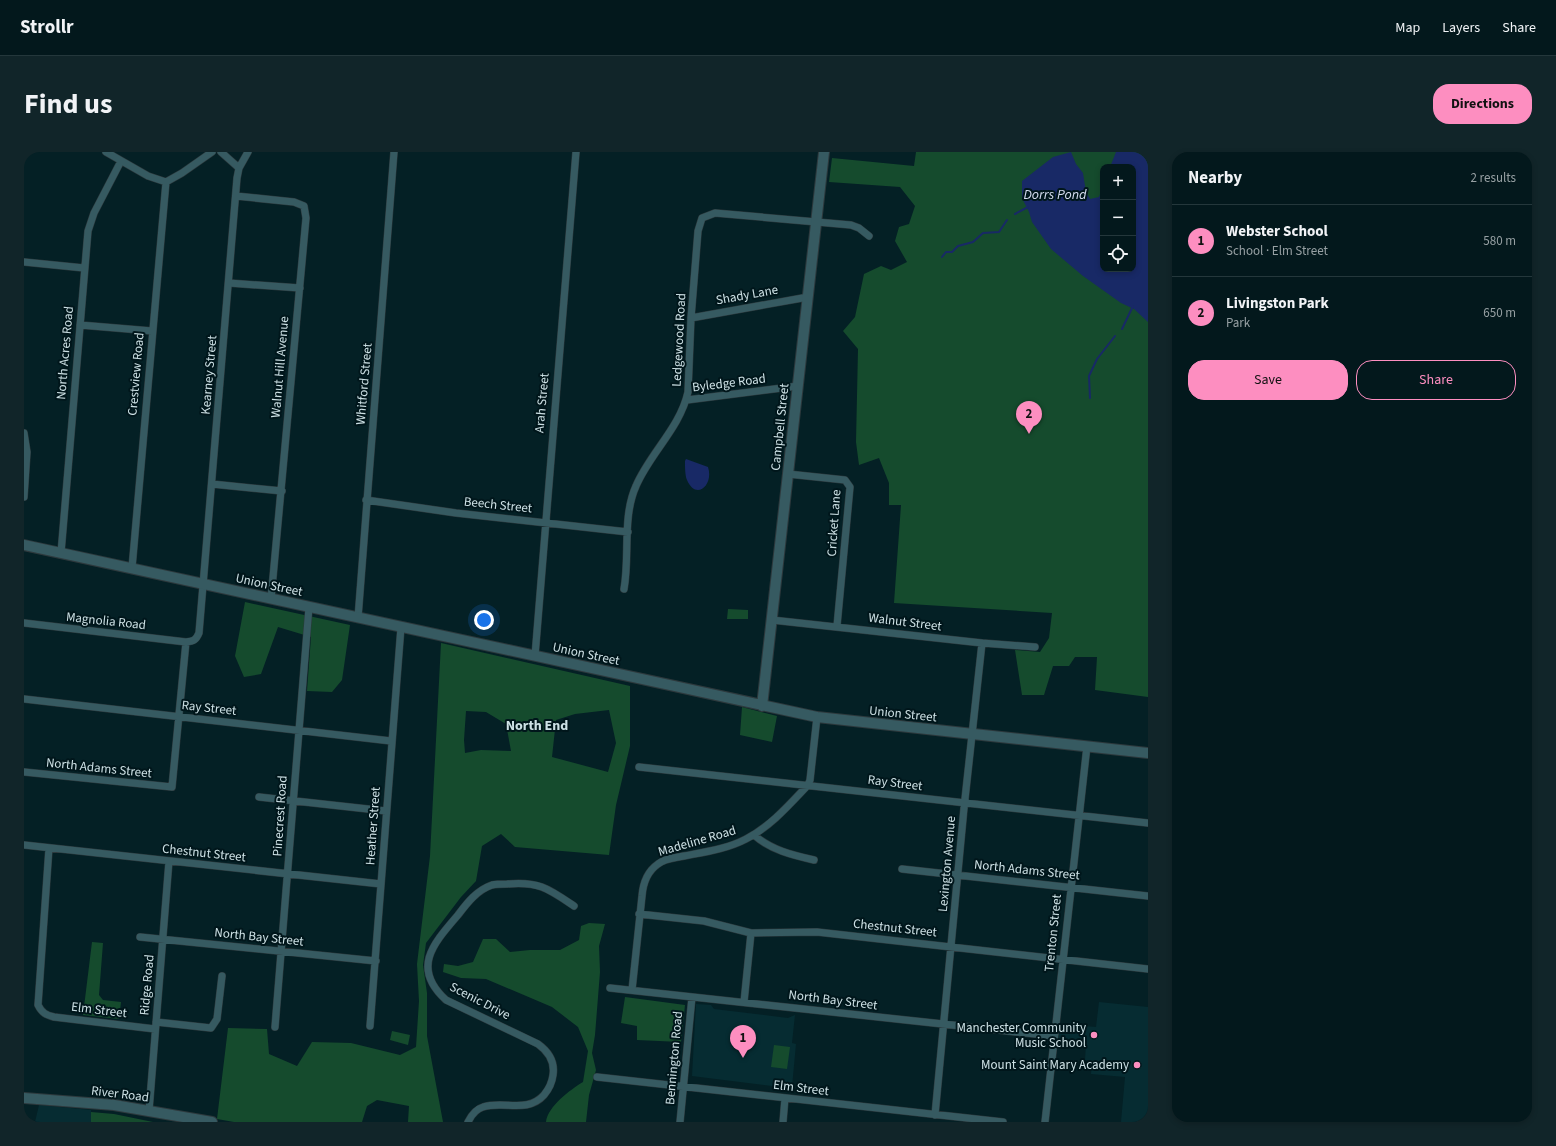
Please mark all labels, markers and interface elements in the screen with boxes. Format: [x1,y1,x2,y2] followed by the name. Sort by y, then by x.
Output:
[20,14,74,41] text: Strollr
[1395,18,1420,38] text: Map
[1442,18,1480,38] text: Layers
[1502,18,1536,38] text: Share
[24,84,112,124] text: Find us
[1433,84,1532,124] button: Directions
[1100,164,1136,272] map controls
[1100,164,1136,200] button: +
[1188,166,1242,190] text: Nearby
[1471,169,1516,187] text: 2 results
[1024,185,1087,205] water label: Dorrs Pond
[1100,200,1136,236] button: −
[1226,221,1328,242] text: Webster School
[1198,232,1204,250] text: 1
[1483,232,1516,250] text: 580 m
[1100,236,1136,272] button: locate
[1226,242,1328,260] text: School · Elm Street
[714,281,780,309] street label: Shady Lane
[668,293,690,387] street label: Ledgewood Road
[1226,293,1329,314] text: Livingston Park
[1198,304,1204,322] text: 2
[1483,304,1516,322] text: 650 m
[52,305,78,401] street label: North Acres Road
[1226,314,1250,332] text: Park
[267,315,293,419] street label: Walnut Hill Avenue
[123,332,149,416] street label: Crestview Road
[197,334,221,415] street label: Kearney Street
[351,342,377,426] street label: Whitford Street
[1188,360,1348,400] button: Save
[1356,360,1516,400] button: Share
[691,370,767,396] street label: Byledge Road
[530,372,554,434] street label: Arah Street
[766,382,794,471] street label: Campbell Street
[1016,401,1042,434] pin: 2
[823,489,845,557] street label: Cricket Lane
[463,492,534,518] street label: Beech Street
[234,569,305,601] street label: Union Street
[65,608,147,634] street label: Magnolia Road
[867,609,943,635] street label: Walnut Street
[474,610,494,630] your location
[551,638,622,670] street label: Union Street
[181,696,238,720] street label: Ray Street
[868,701,938,727] street label: Union Street
[506,716,568,736] district label: North End
[45,753,153,783] street label: North Adams Street
[867,771,924,795] street label: Ray Street
[268,775,292,857] street label: Pinecrest Road
[361,786,385,866] street label: Heather Street
[934,815,960,913] street label: Lexington Avenue
[656,821,738,861] street label: Madeline Road
[161,840,247,866] street label: Chestnut Street
[973,855,1081,885] street label: North Adams Street
[1040,893,1066,973] street label: Trenton Street
[852,915,938,941] street label: Chestnut Street
[214,923,305,951] street label: North Bay Street
[135,954,159,1016] street label: Ridge Road
[446,978,514,1024] street label: Scenic Drive
[787,986,879,1014] street label: North Bay Street
[70,998,129,1022] street label: Elm Street
[661,1010,687,1106] street label: Bennington Road
[957,1019,1086,1052] place label: Manchester Community Music School
[730,1025,756,1058] pin: 1
[1089,1030,1099,1040] marker: Manchester Community Music School
[981,1056,1129,1074] place label: Mount Saint Mary Academy
[1132,1060,1142,1070] marker: Mount Saint Mary Academy
[772,1076,831,1100] street label: Elm Street
[90,1082,150,1106] street label: River Road

